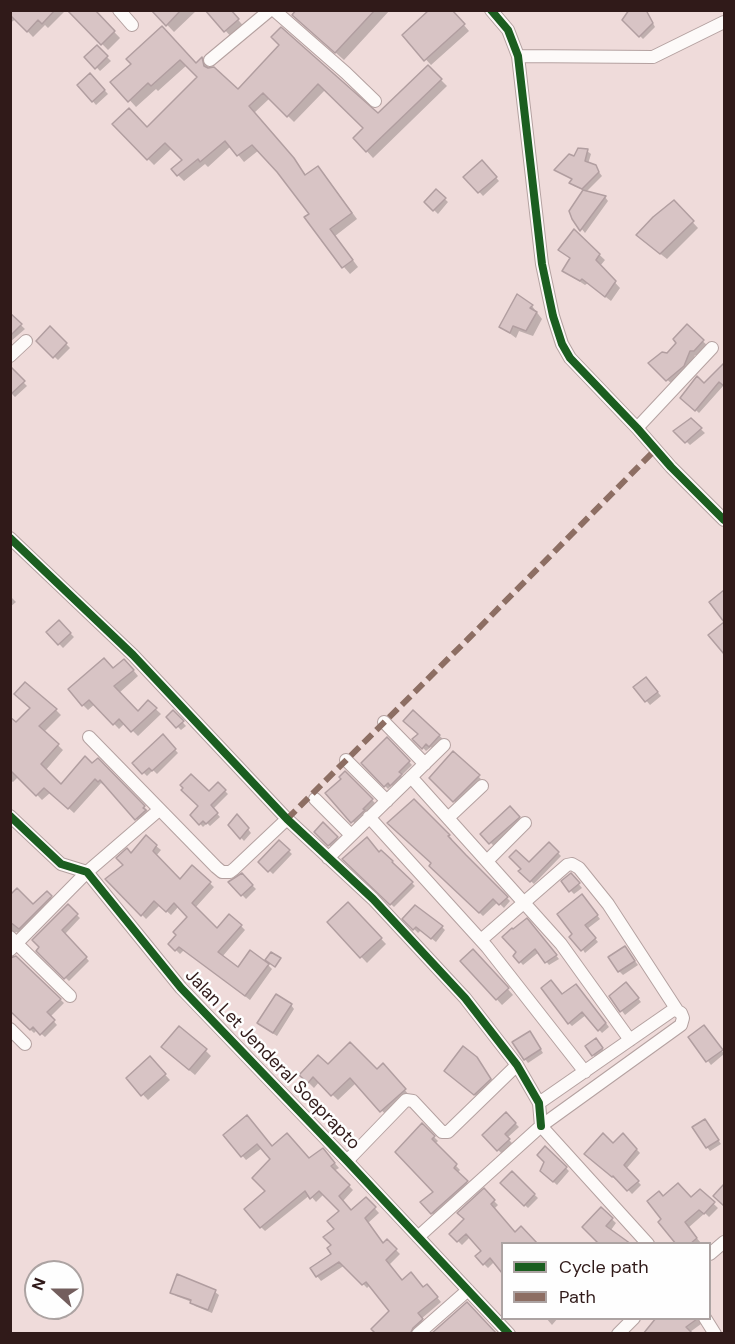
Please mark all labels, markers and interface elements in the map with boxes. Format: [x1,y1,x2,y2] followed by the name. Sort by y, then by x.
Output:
[180,965,364,1155] street label: Jalan Let Jenderal Soeprapto
[501,1242,711,1320] legend
[559,1255,649,1279] text: Cycle path
[24,1260,84,1320] north arrow
[27,1275,50,1293] text: N
[559,1285,596,1309] text: Path

